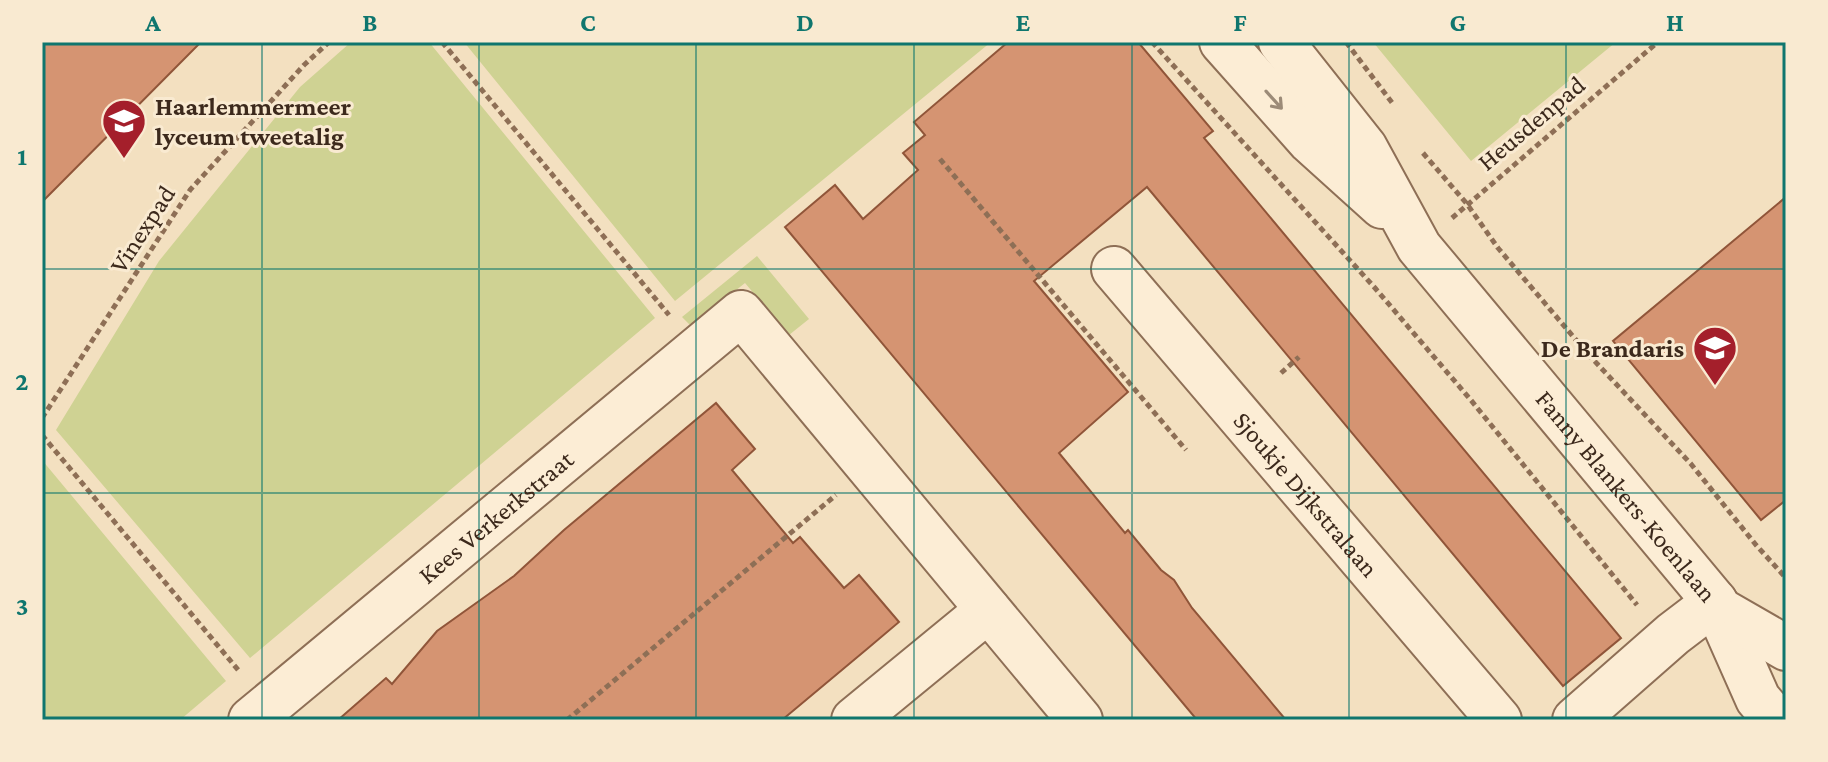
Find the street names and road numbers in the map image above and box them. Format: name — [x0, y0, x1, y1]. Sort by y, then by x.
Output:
street label: Heusdenpad — [1472, 70, 1591, 177]
street label: Vinexpad — [104, 180, 181, 278]
street label: Fanny Blankers-Koenlaan — [1530, 385, 1723, 608]
street label: Sjoukje Dijkstralaan — [1227, 406, 1384, 583]
street label: Kees Verkerkstraat — [413, 444, 579, 590]

